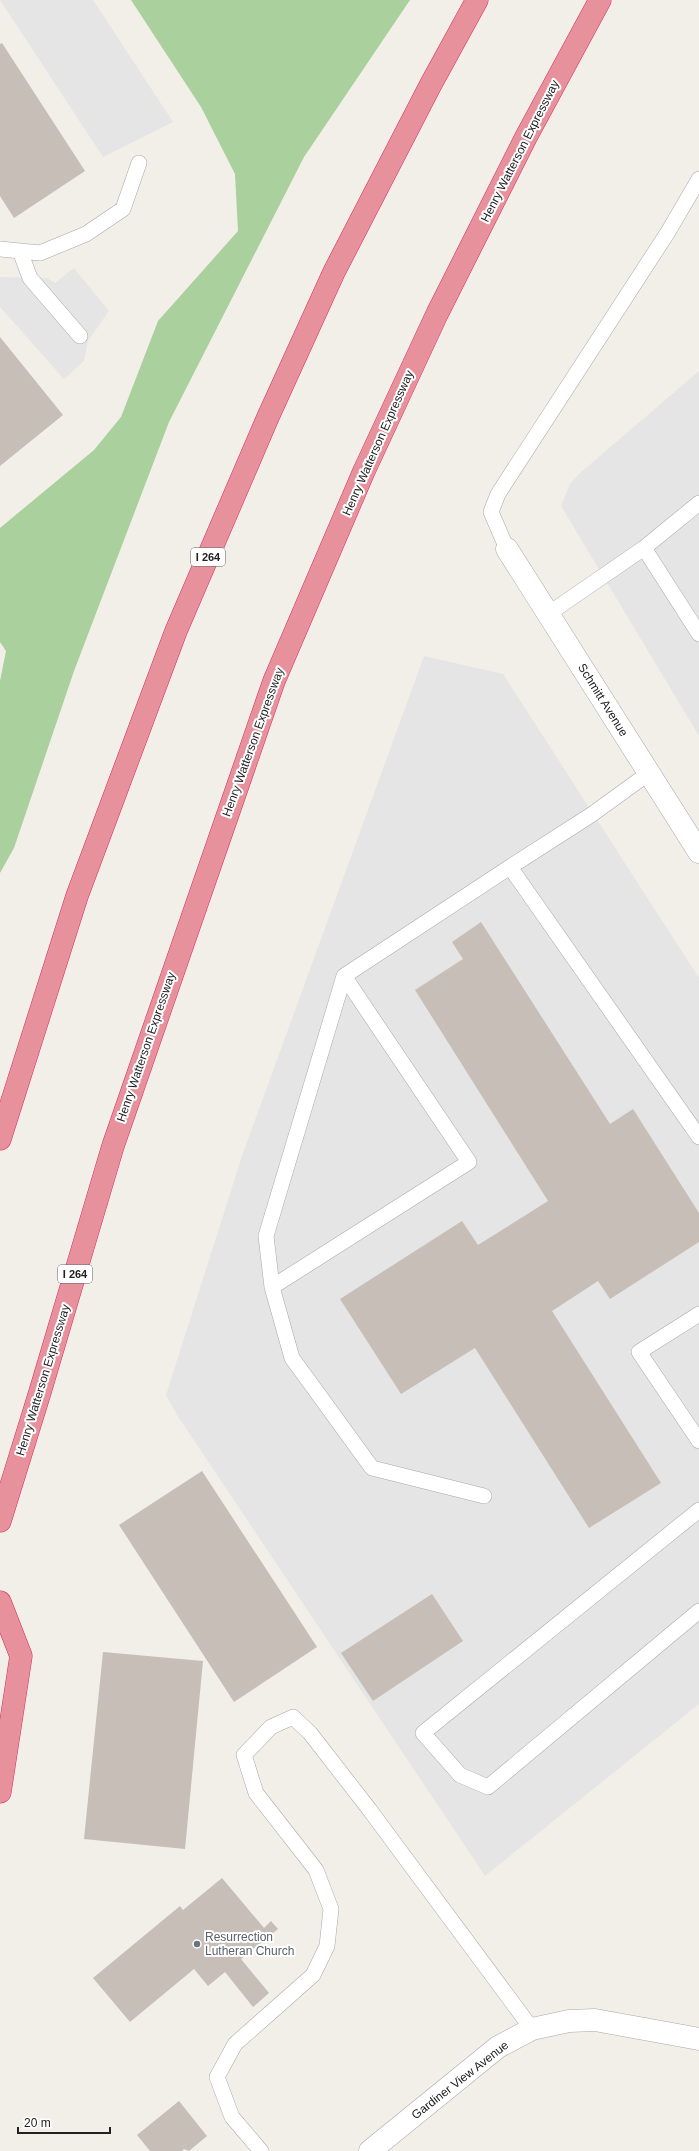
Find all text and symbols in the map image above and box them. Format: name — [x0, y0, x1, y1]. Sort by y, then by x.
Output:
street label: Henry Watterson Expressway — [478, 78, 562, 224]
street label: Henry Watterson Expressway — [340, 368, 416, 518]
road number: I 264 — [191, 548, 225, 566]
street label: Schmitt Avenue — [575, 661, 631, 739]
street label: Henry Watterson Expressway — [219, 666, 287, 818]
street label: Henry Watterson Expressway — [114, 970, 178, 1124]
road number: I 264 — [58, 1265, 92, 1283]
street label: Henry Watterson Expressway — [13, 1303, 73, 1457]
place label: Resurrection Lutheran Church — [205, 1930, 294, 1958]
marker: Resurrection Lutheran Church — [192, 1939, 202, 1949]
street label: Gardiner View Avenue — [409, 2038, 511, 2122]
scale bar — [18, 2109, 110, 2135]
text: 20 m — [24, 2116, 51, 2130]

